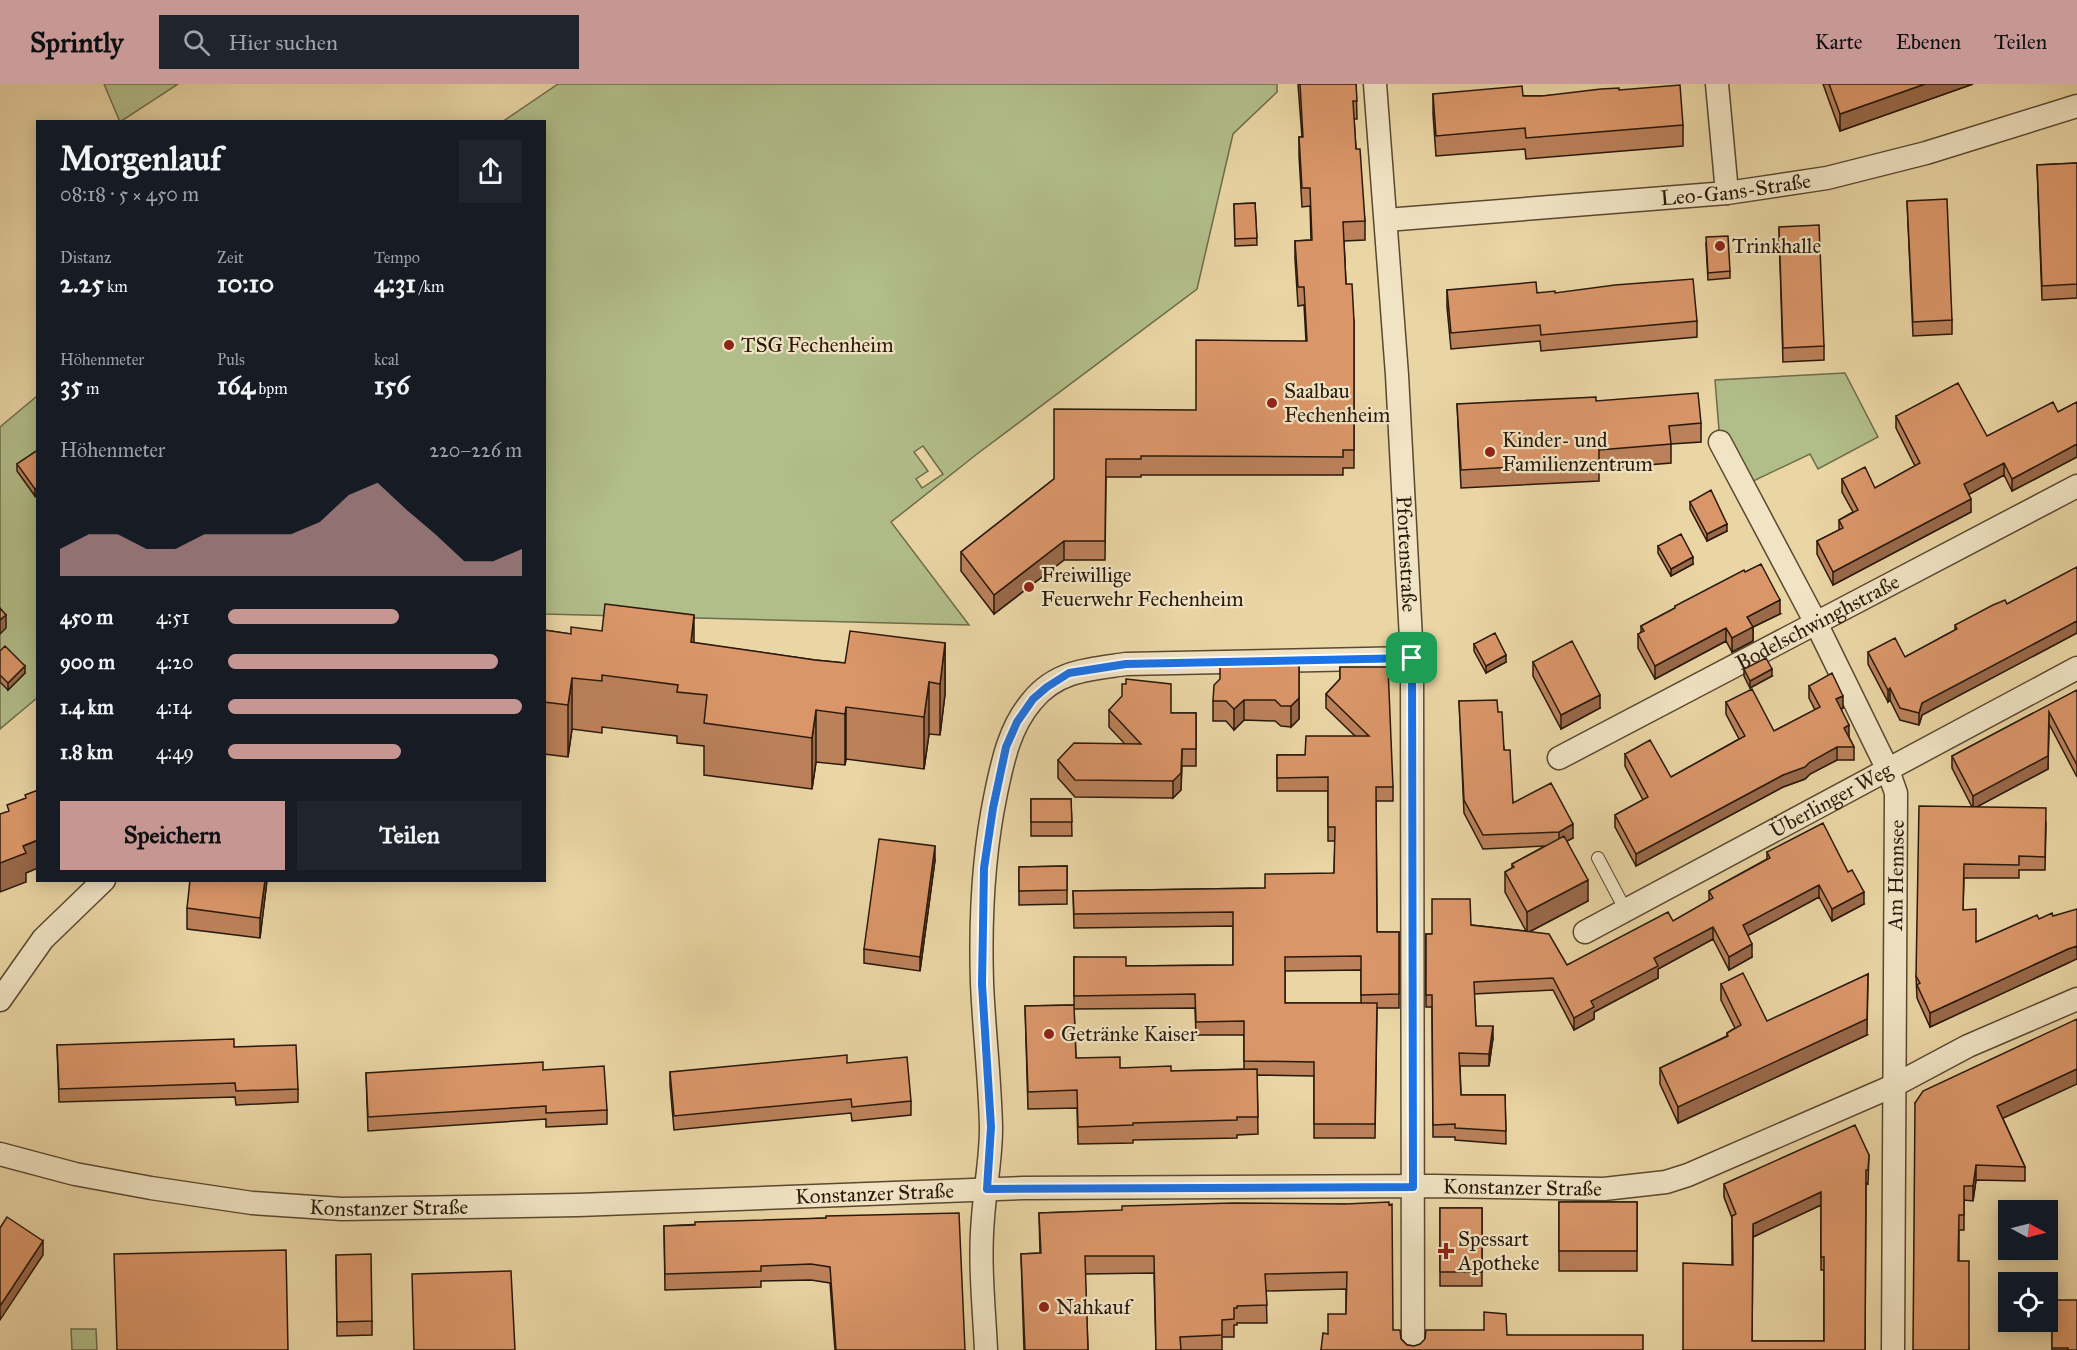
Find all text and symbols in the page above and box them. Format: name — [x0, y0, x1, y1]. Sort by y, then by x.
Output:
search box — [159, 15, 579, 69]
text: Sprintly — [30, 25, 123, 60]
icon: search — [180, 26, 213, 59]
text: Hier suchen — [228, 29, 338, 56]
text: Karte — [1815, 29, 1863, 55]
text: Ebenen — [1896, 29, 1961, 55]
text: Teilen — [1994, 29, 2047, 55]
text: Morgenlauf — [60, 139, 221, 179]
button: share — [459, 140, 522, 203]
street label: Leo-Gans-Straße — [1659, 168, 1813, 211]
text: 08:18 · 5 × 450 m — [60, 182, 199, 206]
place label: Trinkhalle — [1732, 233, 1821, 259]
marker: Trinkhalle — [1713, 239, 1727, 253]
text: Distanz — [60, 248, 111, 267]
text: Zeit — [217, 248, 244, 267]
text: Tempo — [374, 248, 420, 267]
text: 2.25 — [60, 267, 103, 299]
text: 10:10 — [217, 267, 274, 299]
text: 4:31 — [374, 267, 416, 299]
text: km — [103, 277, 128, 296]
text: /km — [416, 277, 444, 296]
place label: TSG Fechenheim — [741, 332, 894, 358]
marker: TSG Fechenheim — [722, 338, 736, 352]
text: Höhenmeter — [60, 350, 144, 369]
text: Puls — [217, 350, 245, 369]
text: kcal — [374, 350, 399, 369]
text: 35 — [60, 369, 82, 401]
text: 164 — [217, 369, 255, 401]
text: 156 — [374, 369, 410, 401]
place label: Saalbau Fechenheim — [1284, 378, 1391, 428]
text: m — [82, 379, 99, 398]
text: bpm — [255, 379, 288, 398]
marker: Saalbau Fechenheim — [1265, 396, 1279, 410]
place label: Kinder- und Familienzentrum — [1502, 427, 1653, 477]
text: Höhenmeter — [60, 438, 165, 462]
text: 220–226 m — [429, 438, 522, 462]
marker: Kinder- und Familienzentrum — [1483, 445, 1497, 459]
street label: Pfortenstraße — [1390, 495, 1423, 613]
place label: Freiwillige Feuerwehr Fechenheim — [1041, 562, 1244, 612]
street label: Bodelschwinghstraße — [1731, 568, 1904, 676]
marker: Freiwillige Feuerwehr Fechenheim — [1022, 580, 1036, 594]
text: 450 m — [60, 605, 113, 629]
text: 4:51 — [156, 605, 189, 629]
pin — [1386, 632, 1437, 683]
icon: arrive — [1395, 641, 1428, 674]
text: 900 m — [60, 650, 115, 674]
text: 4:20 — [156, 650, 194, 674]
text: 1.4 km — [60, 695, 114, 719]
text: 4:14 — [156, 695, 191, 719]
text: 1.8 km — [60, 740, 113, 764]
text: 4:49 — [156, 740, 194, 764]
street label: Überlinger Weg — [1765, 757, 1897, 843]
button: Speichern — [60, 801, 285, 870]
button: Teilen — [297, 801, 522, 870]
street label: Am Hennsee — [1882, 819, 1910, 932]
place label: Getränke Kaiser — [1061, 1021, 1197, 1047]
marker: Getränke Kaiser — [1042, 1027, 1056, 1041]
street label: Konstanzer Straße — [1443, 1173, 1602, 1202]
street label: Konstanzer Straße — [795, 1178, 955, 1210]
street label: Konstanzer Straße — [309, 1194, 469, 1222]
north arrow — [1998, 1200, 2058, 1260]
map controls — [1998, 1200, 2058, 1332]
place label: Spessart Apotheke — [1457, 1226, 1540, 1276]
marker: Spessart Apotheke — [1439, 1244, 1453, 1258]
button: locate — [1998, 1272, 2058, 1332]
place label: Nahkauf — [1056, 1294, 1134, 1320]
marker: Nahkauf — [1037, 1300, 1051, 1314]

